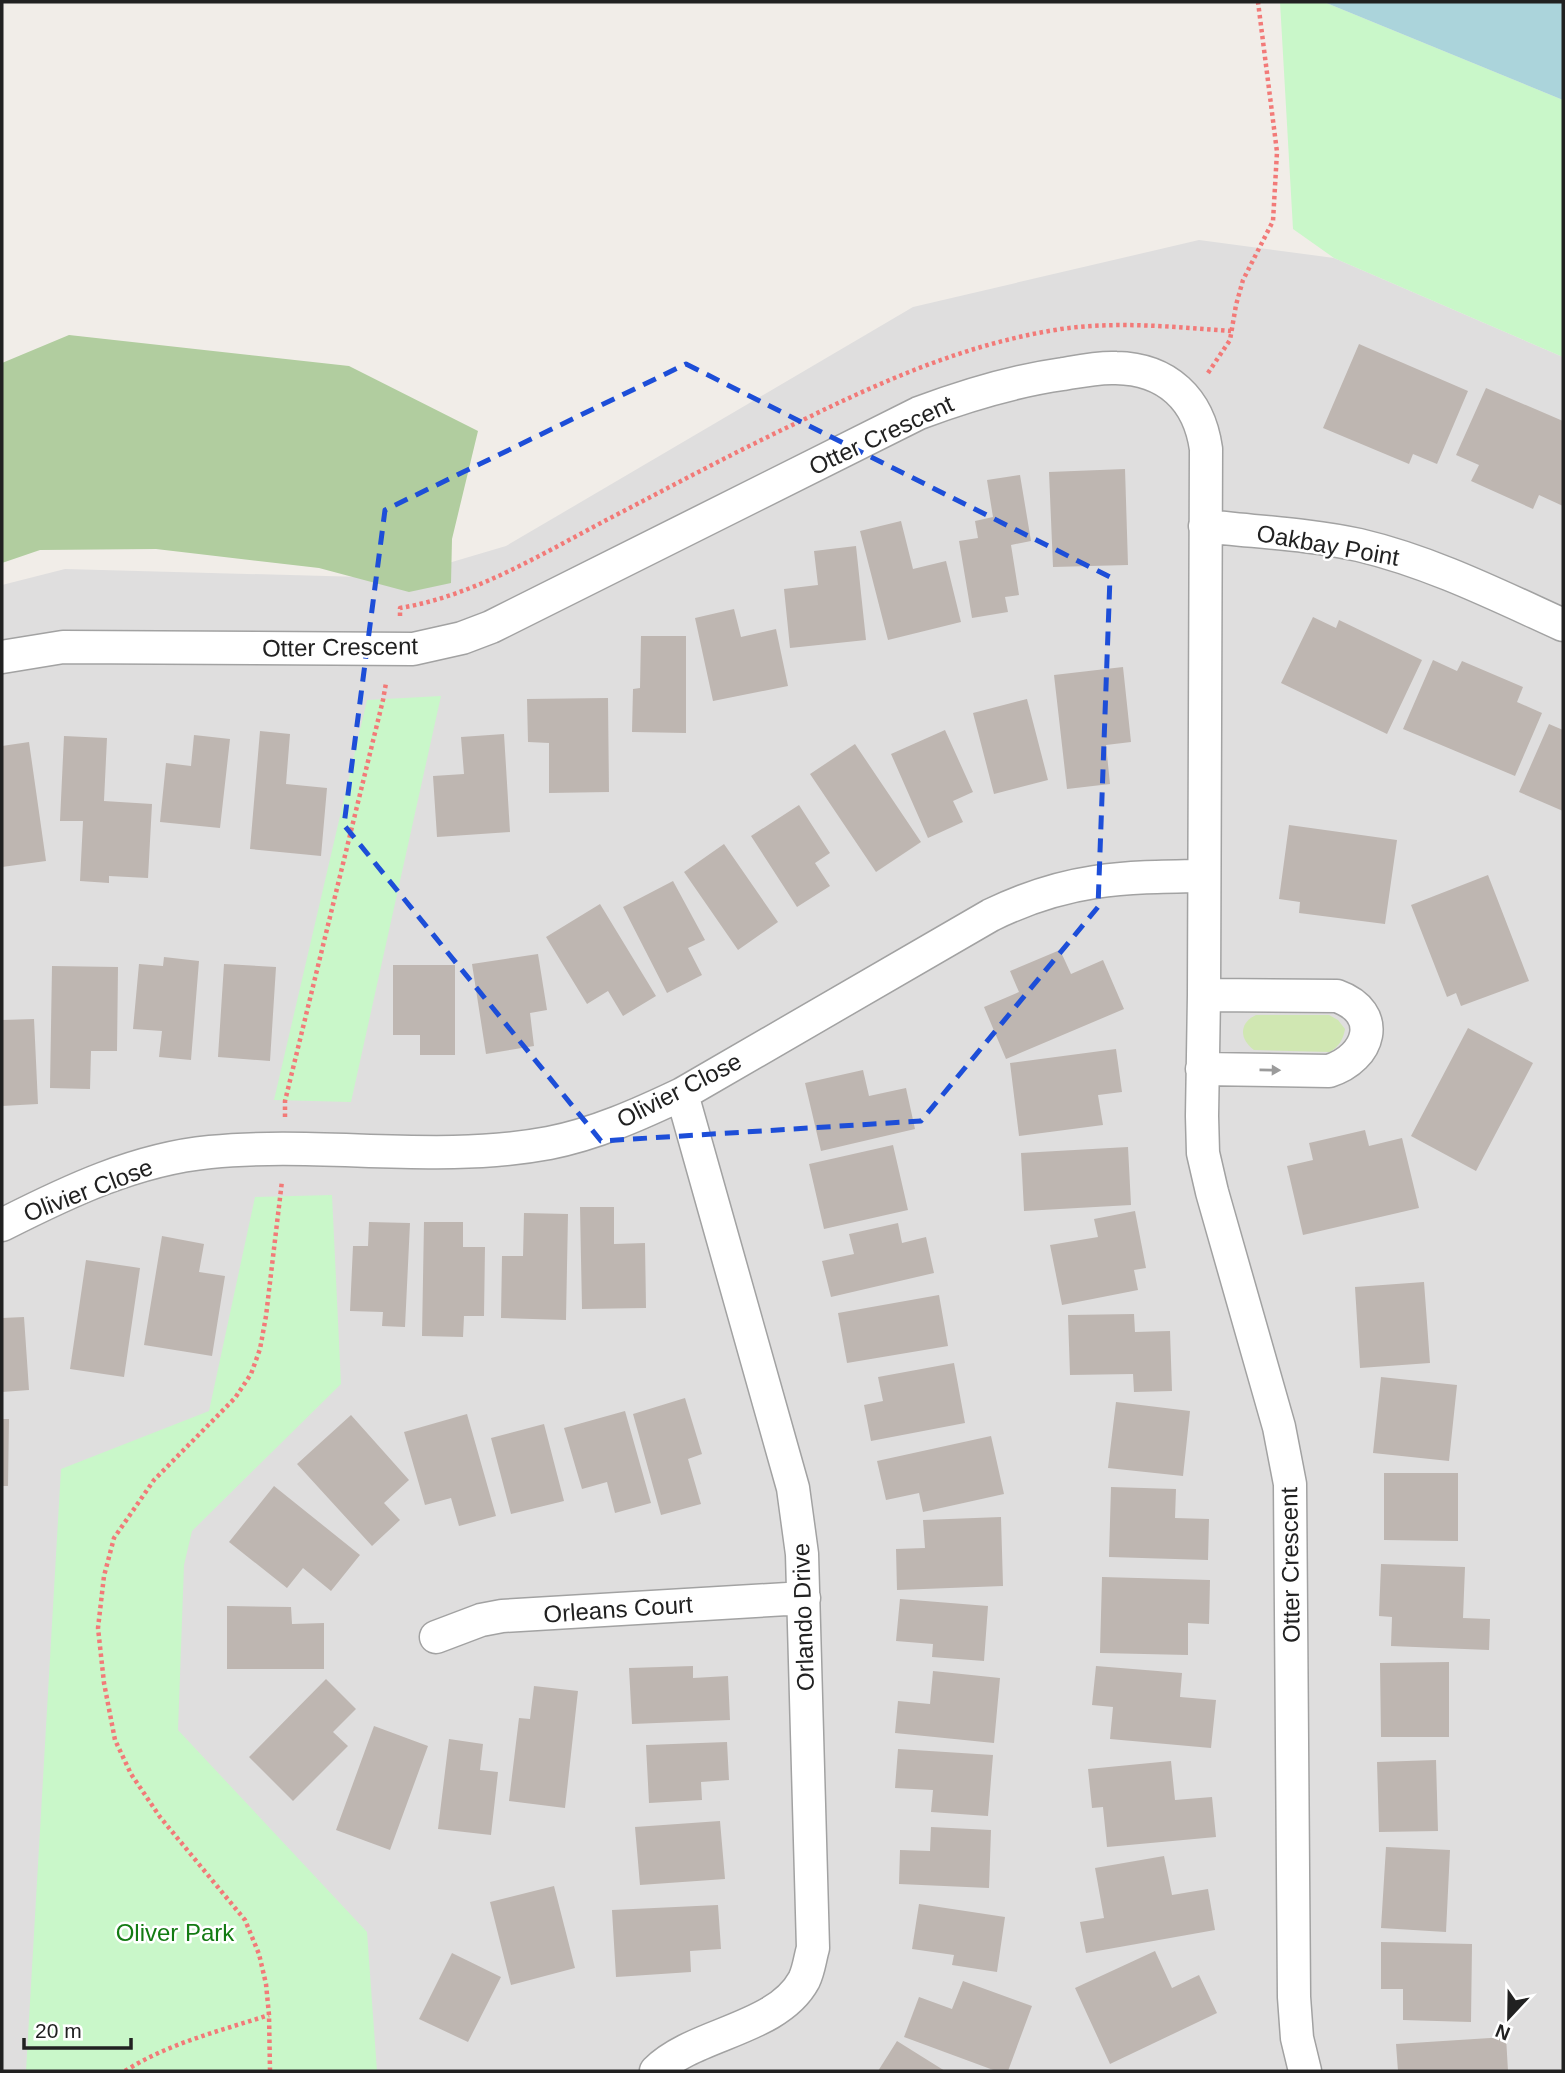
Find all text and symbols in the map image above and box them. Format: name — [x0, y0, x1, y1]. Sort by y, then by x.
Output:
street label: Otter Crescent — [805, 390, 958, 480]
street label: Oakbay Point — [1255, 519, 1402, 571]
street label: Otter Crescent — [262, 632, 419, 662]
street label: Olivier Close — [612, 1047, 746, 1133]
one-way arrow — [1259, 1064, 1281, 1076]
street label: Olivier Close — [20, 1153, 156, 1227]
street label: Otter Crescent — [1275, 1486, 1305, 1643]
street label: Orlando Drive — [787, 1543, 819, 1691]
street label: Orleans Court — [543, 1590, 694, 1628]
park label: Oliver Park — [116, 1919, 235, 1946]
north arrow — [1474, 1982, 1544, 2052]
scale bar — [24, 2007, 131, 2050]
text: 20 m — [35, 2019, 82, 2042]
text: N — [1493, 2020, 1513, 2045]

